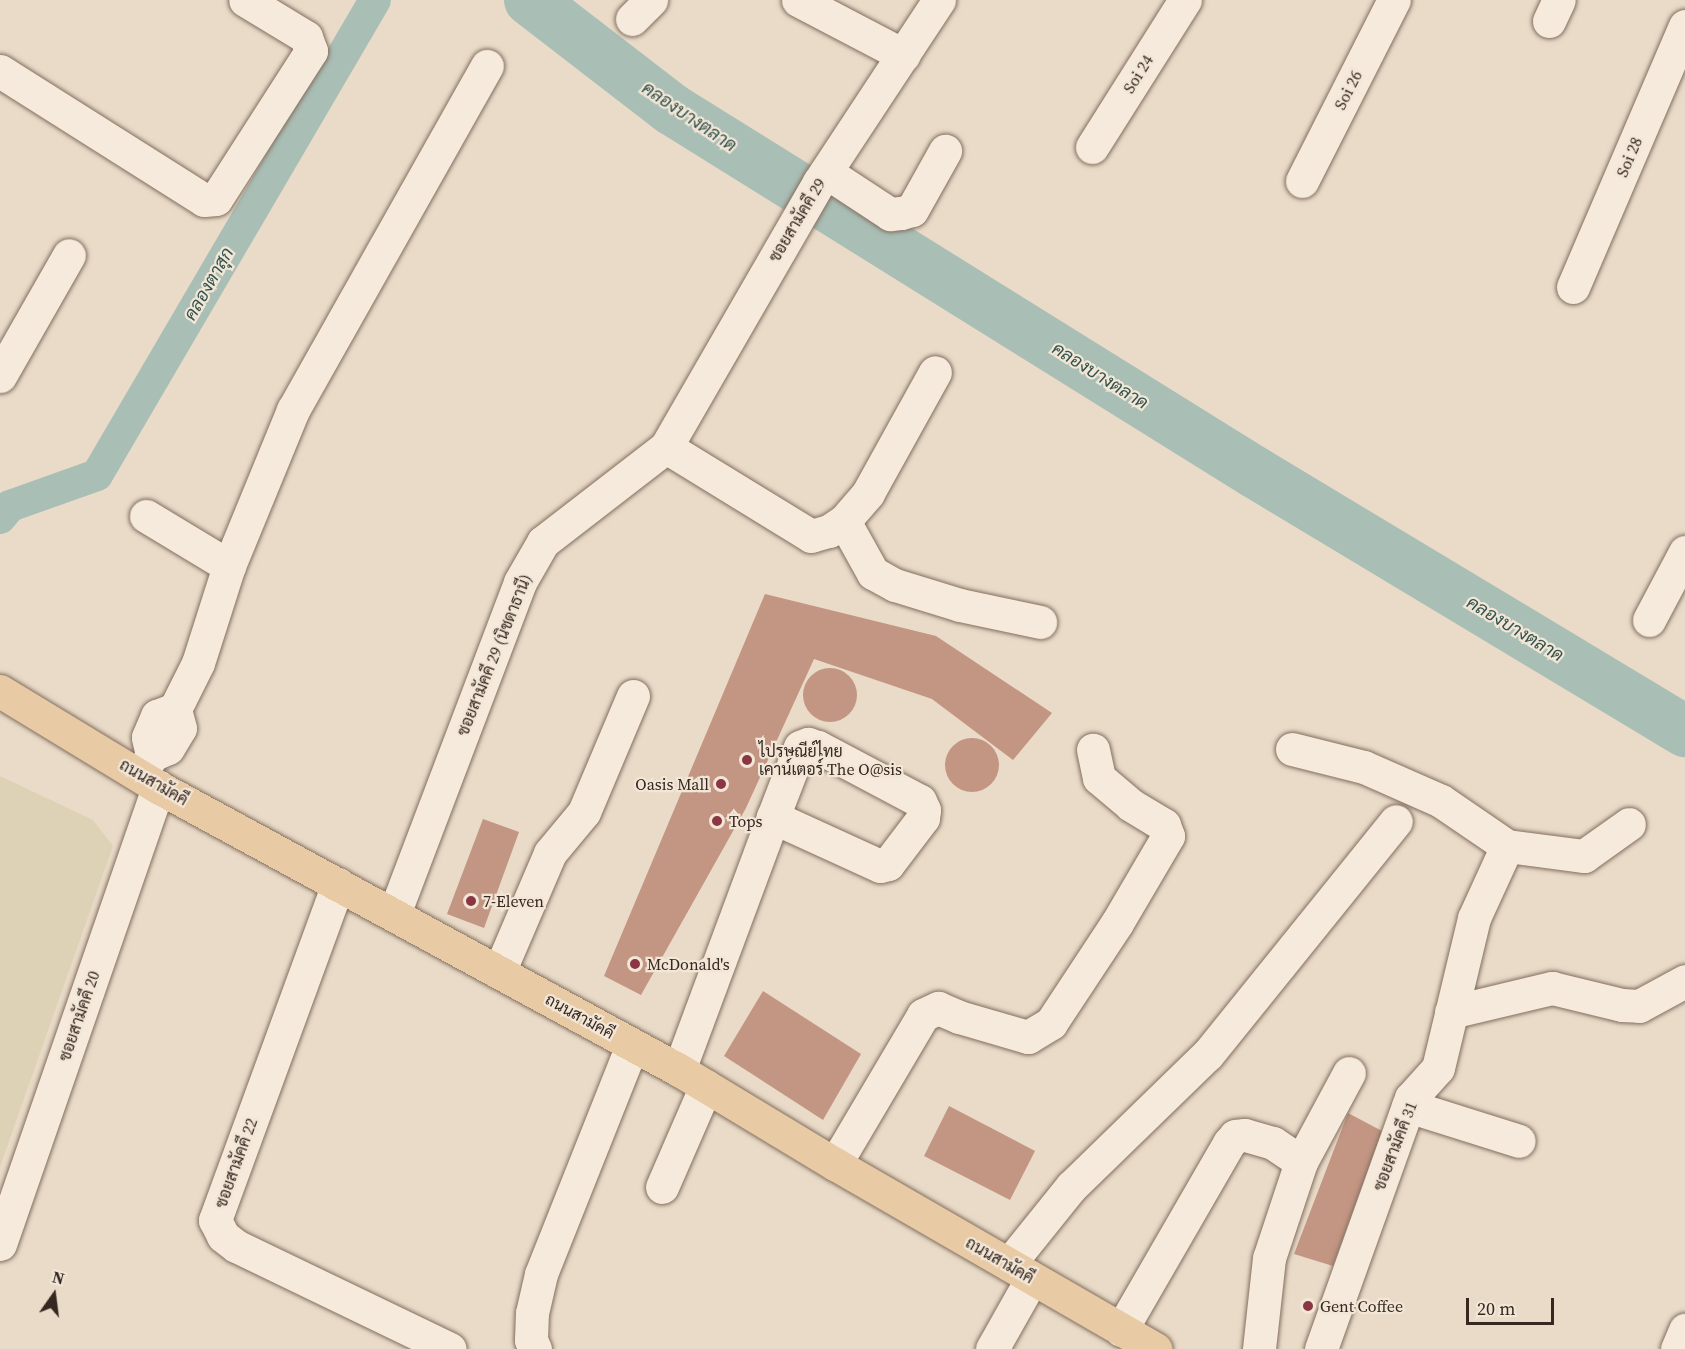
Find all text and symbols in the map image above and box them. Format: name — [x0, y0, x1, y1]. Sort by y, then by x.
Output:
street label: Soi 24 — [1119, 51, 1157, 97]
street label: Soi 26 — [1330, 67, 1366, 113]
water label: คลองบางตลาด — [638, 77, 740, 157]
street label: Soi 28 — [1612, 134, 1646, 180]
street label: ซอยสามัคคี 29 — [764, 175, 830, 265]
water label: คลองตาสุก — [180, 244, 238, 324]
water label: คลองบางตลาด — [1048, 338, 1152, 414]
street label: ซอยสามัคคี 29 (นิชดาธานี) — [453, 571, 535, 739]
water label: คลองบางตลาด — [1463, 592, 1567, 666]
place label: ไปรษณีย์ไทย เคาน์เตอร์ The O@sis — [759, 741, 902, 779]
marker: ไปรษณีย์ไทย เคาน์เตอร์ The O@sis — [740, 753, 754, 767]
street label: ถนนสามัคคี — [116, 755, 192, 809]
place label: Oasis Mall — [635, 774, 709, 794]
marker: Oasis Mall — [714, 777, 728, 791]
place label: Tops — [729, 811, 762, 831]
marker: Tops — [710, 814, 724, 828]
place label: 7-Eleven — [483, 891, 544, 911]
marker: 7-Eleven — [464, 894, 478, 908]
place label: McDonald's — [647, 954, 730, 974]
marker: McDonald's — [628, 957, 642, 971]
street label: ซอยสามัคคี 20 — [55, 968, 103, 1064]
street label: ถนนสามัคคี — [542, 989, 618, 1043]
street label: ซอยสามัคคี 31 — [1369, 1099, 1421, 1193]
street label: ซอยสามัคคี 22 — [211, 1115, 261, 1211]
street label: ถนนสามัคคี — [962, 1233, 1038, 1287]
north arrow — [24, 1265, 84, 1325]
text: N — [50, 1265, 67, 1290]
scale bar — [1469, 1286, 1558, 1324]
place label: Gent Coffee — [1320, 1296, 1403, 1316]
text: 20 m — [1477, 1296, 1515, 1321]
marker: Gent Coffee — [1301, 1299, 1315, 1313]

